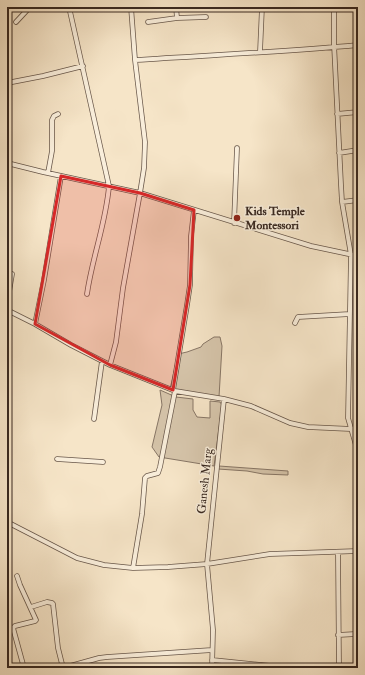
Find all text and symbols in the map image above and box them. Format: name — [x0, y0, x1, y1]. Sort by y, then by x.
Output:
place label: Kids Temple Montessori — [244, 204, 306, 233]
marker: Kids Temple Montessori — [232, 213, 242, 223]
street label: Ganesh Marg — [194, 446, 216, 515]

